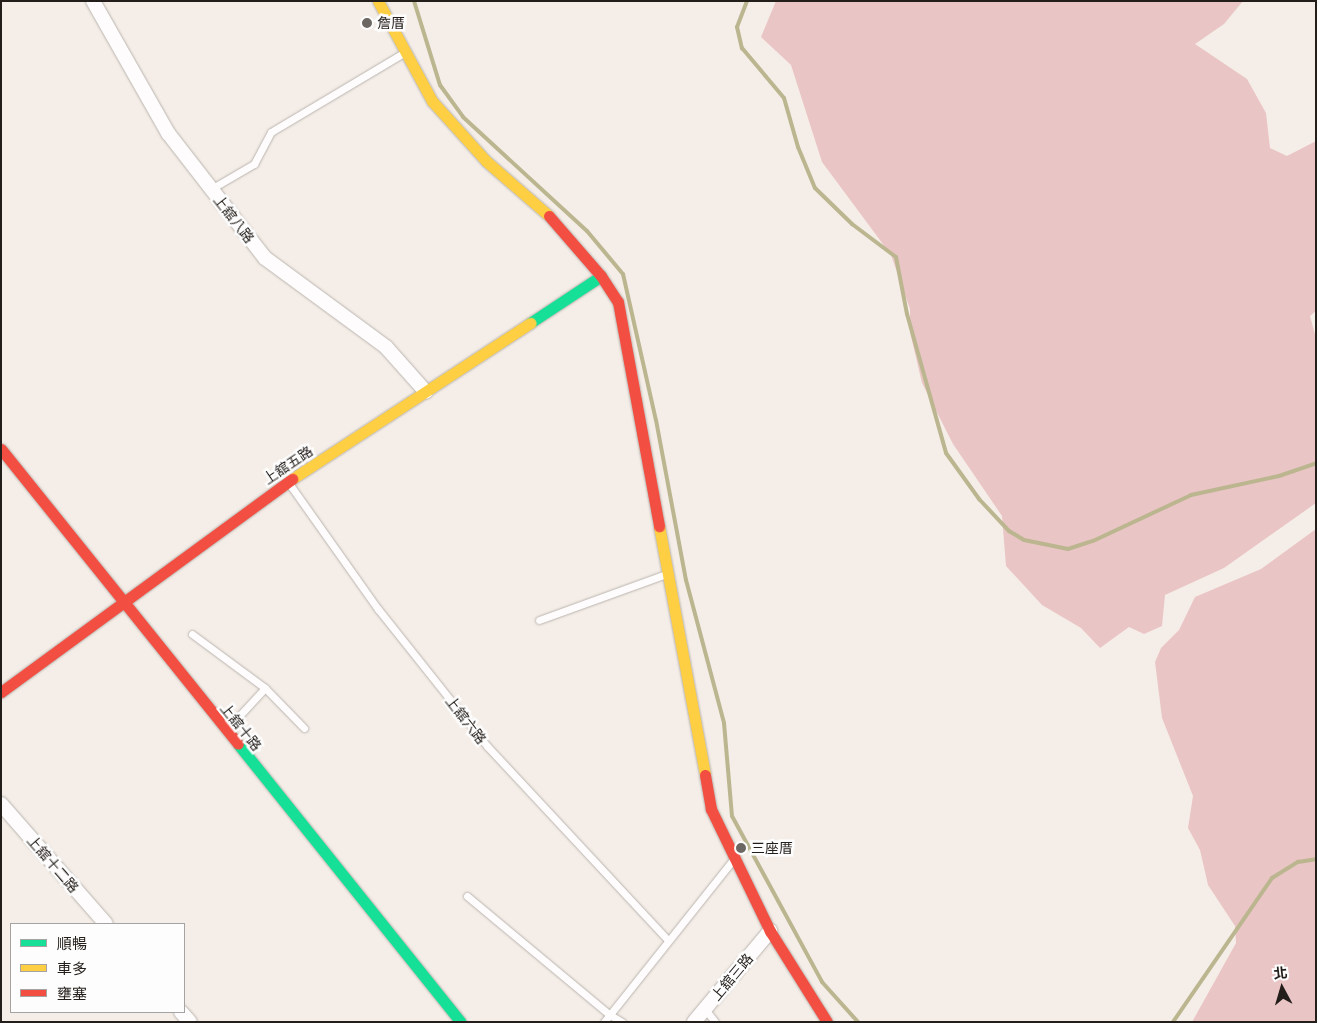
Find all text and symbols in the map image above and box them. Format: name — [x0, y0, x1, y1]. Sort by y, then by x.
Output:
place label: 詹厝 — [377, 15, 405, 31]
marker: 詹厝 — [361, 17, 373, 29]
street label: 上舘八路 — [210, 192, 258, 246]
street label: 上舘五路 — [260, 442, 316, 488]
street label: 上舘六路 — [442, 693, 490, 747]
street label: 上舘十路 — [217, 700, 265, 754]
street label: 上舘十二路 — [24, 832, 82, 896]
place label: 三座厝 — [751, 840, 793, 856]
marker: 三座厝 — [735, 842, 747, 854]
legend — [10, 923, 185, 1013]
text: 順暢 — [57, 934, 87, 953]
street label: 上舘三路 — [708, 950, 756, 1004]
text: 車多 — [57, 959, 87, 978]
north arrow — [1257, 963, 1307, 1013]
text: 北 — [1273, 963, 1288, 983]
text: 壅塞 — [57, 984, 87, 1003]

